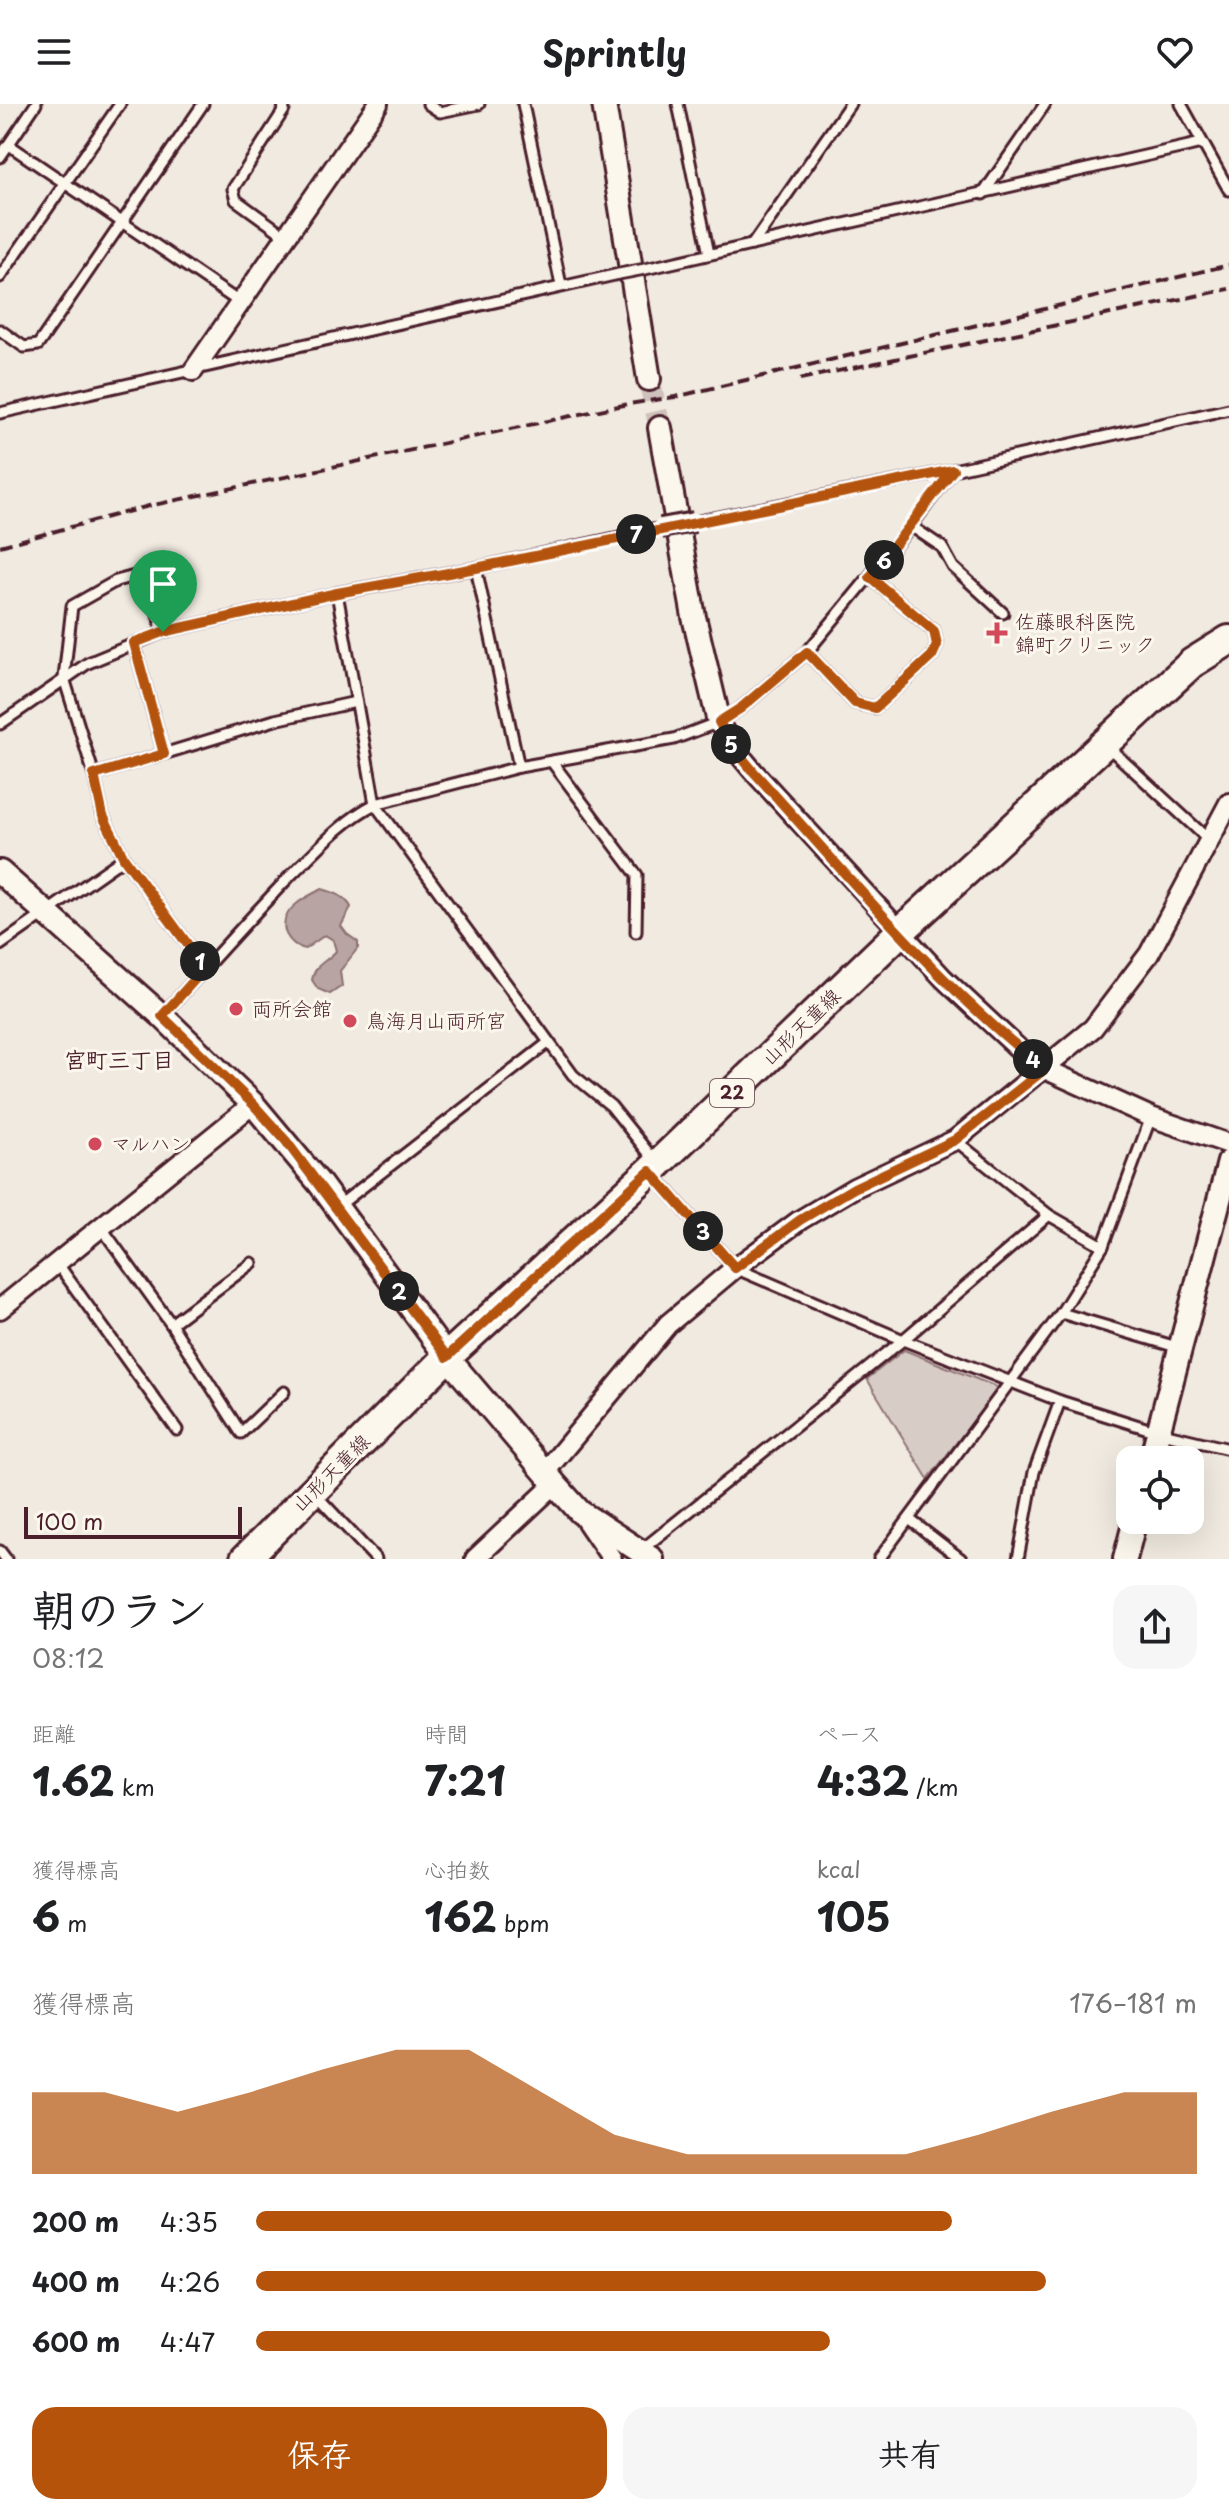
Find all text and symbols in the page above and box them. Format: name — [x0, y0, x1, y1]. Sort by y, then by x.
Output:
text: Sprintly — [542, 25, 687, 79]
icon: menu — [32, 30, 76, 74]
icon: heart — [1153, 30, 1197, 74]
pin: 7 — [616, 514, 656, 554]
text: 7 — [630, 517, 642, 550]
pin: 6 — [864, 540, 904, 580]
text: 6 — [876, 543, 892, 576]
pin — [129, 550, 197, 632]
icon: arrive — [141, 562, 185, 606]
place label: 佐藤眼科医院 錦町クリニック — [1015, 606, 1155, 659]
marker: 佐藤眼科医院 錦町クリニック — [986, 622, 1008, 644]
pin: 5 — [711, 724, 751, 764]
text: 5 — [724, 727, 738, 760]
pin: 1 — [180, 941, 220, 981]
text: 1 — [195, 944, 205, 977]
street label: 山形天童線 — [754, 981, 847, 1072]
place label: 両所会館 — [252, 993, 332, 1023]
marker: 両所会館 — [227, 1000, 245, 1018]
place label: 鳥海月山両所宮 — [366, 1005, 506, 1035]
marker: 鳥海月山両所宮 — [341, 1012, 359, 1030]
pin: 4 — [1013, 1039, 1053, 1079]
district label: 宮町三丁目 — [64, 1042, 174, 1075]
text: 4 — [1026, 1042, 1040, 1075]
road number: 22 — [710, 1079, 754, 1107]
place label: マルハン — [111, 1128, 190, 1158]
marker: マルハン — [86, 1135, 104, 1153]
pin: 3 — [683, 1211, 723, 1251]
text: 3 — [696, 1214, 710, 1247]
pin: 2 — [379, 1271, 419, 1311]
text: 2 — [391, 1274, 407, 1307]
street label: 山形天童線 — [284, 1426, 376, 1518]
map controls — [1116, 1446, 1204, 1534]
button: locate — [1116, 1446, 1204, 1534]
scale bar — [24, 1503, 242, 1539]
text: 100 m — [36, 1504, 103, 1537]
text: 朝のラン — [32, 1575, 208, 1641]
button: share — [1113, 1585, 1197, 1669]
text: 08:12 — [32, 1638, 105, 1677]
text: 距離 — [32, 1716, 76, 1749]
text: 時間 — [424, 1716, 468, 1749]
text: ペース — [817, 1716, 881, 1749]
text: 1.62 — [32, 1749, 115, 1810]
text: 7:21 — [424, 1749, 506, 1810]
text: 4:32 — [817, 1749, 909, 1810]
text: km — [115, 1770, 155, 1803]
text: /km — [909, 1770, 958, 1803]
text: 獲得標高 — [32, 1852, 120, 1885]
text: 心拍数 — [424, 1852, 490, 1885]
text: kcal — [817, 1852, 861, 1885]
text: 6 — [32, 1885, 60, 1946]
text: 162 — [424, 1885, 497, 1946]
text: 105 — [817, 1885, 891, 1946]
text: m — [60, 1906, 87, 1939]
text: bpm — [497, 1906, 550, 1939]
text: 獲得標高 — [32, 1983, 136, 2022]
text: 176–181 m — [1069, 1983, 1197, 2022]
text: 200 m — [32, 2202, 119, 2241]
text: 4:35 — [160, 2202, 218, 2241]
text: 400 m — [32, 2262, 120, 2301]
text: 4:26 — [160, 2262, 220, 2301]
text: 600 m — [32, 2322, 120, 2361]
text: 4:47 — [160, 2322, 215, 2361]
button: 保存 — [32, 2407, 607, 2499]
button: 共有 — [623, 2407, 1197, 2499]

